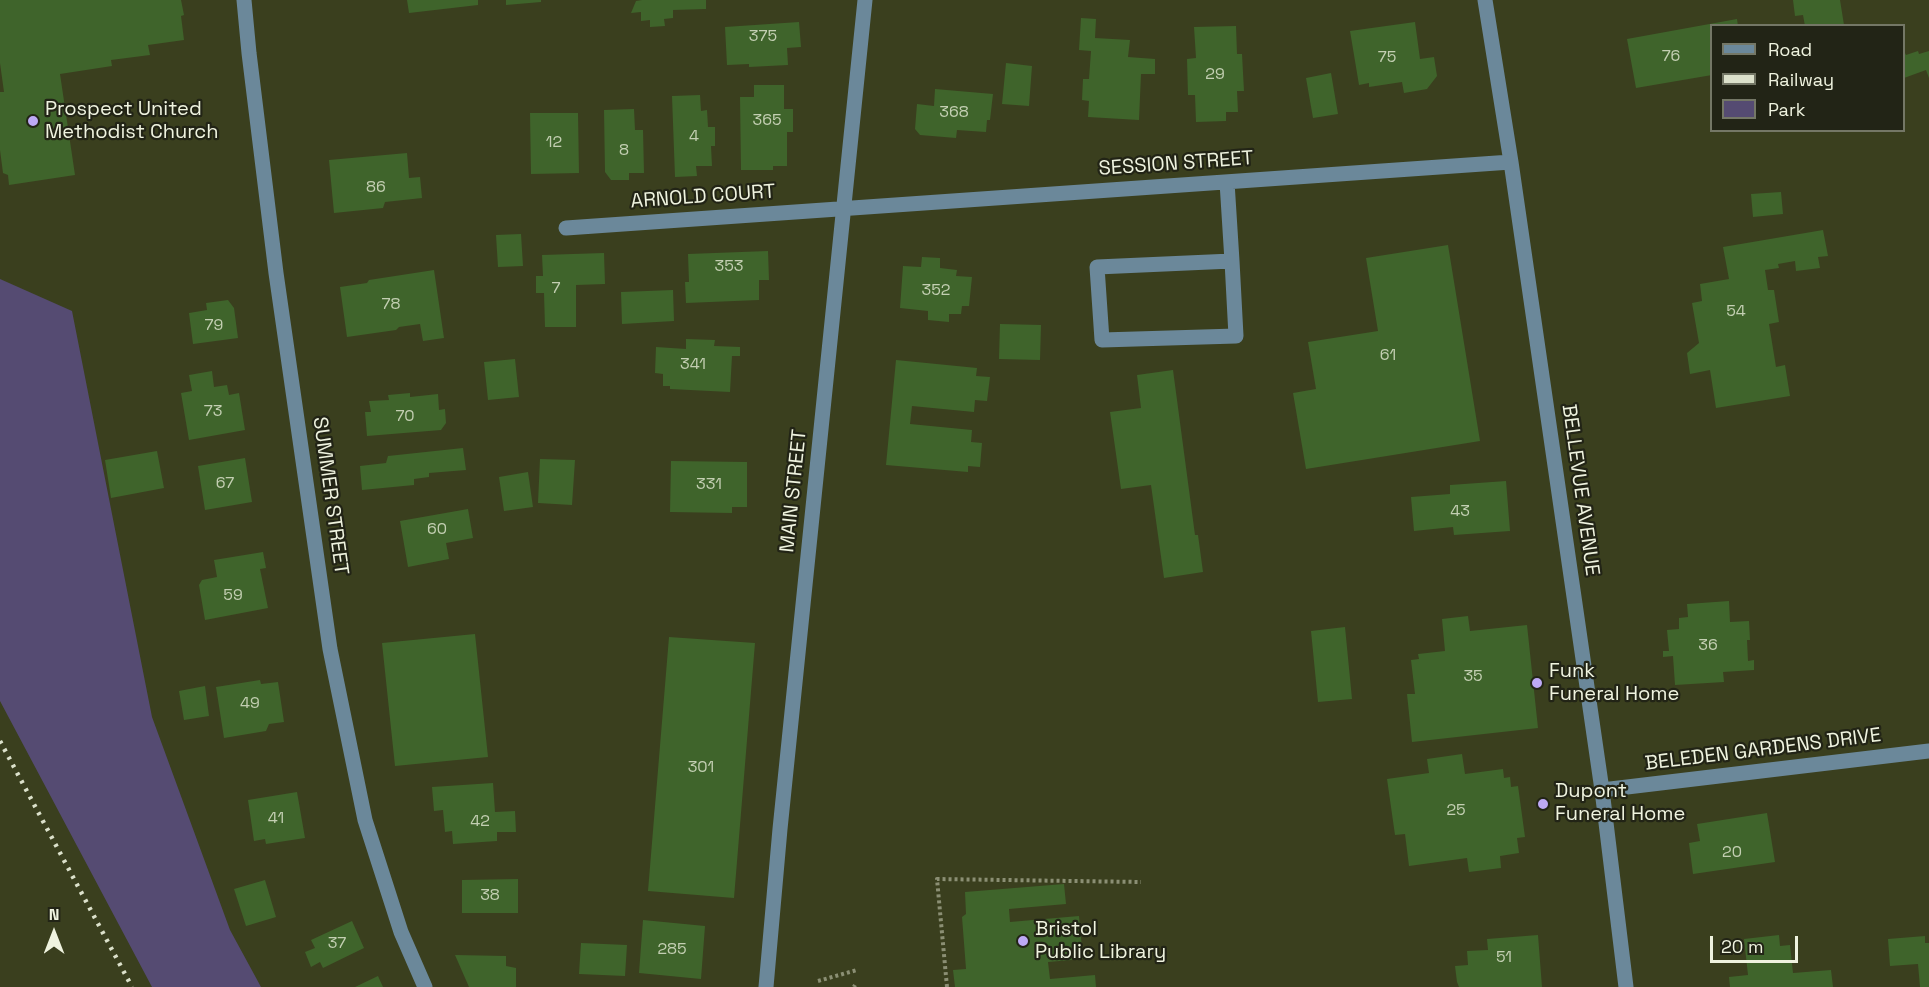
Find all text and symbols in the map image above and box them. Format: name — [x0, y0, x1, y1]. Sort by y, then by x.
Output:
legend — [1710, 24, 1905, 132]
house number: 375 — [749, 27, 777, 47]
text: Road — [1768, 38, 1812, 61]
house number: 76 — [1662, 47, 1680, 67]
house number: 75 — [1378, 48, 1396, 68]
house number: 29 — [1205, 65, 1225, 85]
text: Railway — [1768, 68, 1834, 91]
place label: Prospect United Methodist Church — [45, 98, 219, 145]
text: Park — [1768, 98, 1805, 121]
house number: 368 — [939, 103, 969, 123]
house number: 365 — [752, 111, 782, 131]
marker: Prospect United Methodist Church — [26, 114, 40, 128]
house number: 4 — [689, 127, 699, 147]
house number: 12 — [546, 133, 562, 153]
house number: 8 — [619, 141, 629, 161]
street label: SESSION STREET — [1098, 147, 1254, 181]
house number: 86 — [366, 178, 386, 198]
street label: ARNOLD COURT — [630, 180, 776, 214]
house number: 353 — [715, 257, 743, 277]
house number: 7 — [551, 279, 561, 299]
house number: 352 — [922, 281, 950, 301]
house number: 78 — [382, 295, 400, 315]
house number: 54 — [1726, 302, 1746, 322]
house number: 79 — [205, 316, 223, 336]
house number: 61 — [1380, 346, 1396, 366]
house number: 341 — [680, 355, 706, 375]
house number: 73 — [204, 402, 222, 422]
street label: BELLEVUE AVENUE — [1556, 403, 1604, 577]
house number: 70 — [395, 407, 415, 427]
street label: SUMMER STREET — [307, 415, 353, 577]
street label: MAIN STREET — [776, 428, 812, 554]
house number: 67 — [216, 474, 234, 494]
house number: 331 — [696, 475, 722, 495]
house number: 43 — [1450, 502, 1470, 522]
house number: 60 — [427, 520, 447, 540]
house number: 59 — [223, 586, 243, 606]
house number: 36 — [1698, 636, 1718, 656]
place label: Funk Funeral Home — [1549, 660, 1679, 707]
house number: 35 — [1463, 667, 1483, 687]
marker: Funk Funeral Home — [1530, 676, 1544, 690]
house number: 49 — [240, 694, 260, 714]
street label: BELEDEN GARDENS DRIVE — [1644, 724, 1882, 776]
house number: 301 — [688, 758, 714, 778]
place label: Dupont Funeral Home — [1555, 780, 1685, 827]
marker: Dupont Funeral Home — [1536, 797, 1550, 811]
house number: 25 — [1446, 801, 1466, 821]
house number: 41 — [268, 809, 284, 829]
house number: 42 — [470, 812, 490, 832]
house number: 20 — [1722, 843, 1742, 863]
house number: 38 — [480, 886, 500, 906]
north arrow — [24, 903, 84, 963]
text: N — [49, 904, 59, 925]
place label: Bristol Public Library — [1035, 918, 1166, 965]
scale bar — [1713, 924, 1802, 962]
house number: 37 — [328, 934, 346, 954]
marker: Bristol Public Library — [1016, 934, 1030, 948]
text: 20 m — [1721, 935, 1764, 958]
house number: 285 — [657, 940, 687, 960]
house number: 51 — [1496, 948, 1512, 968]

